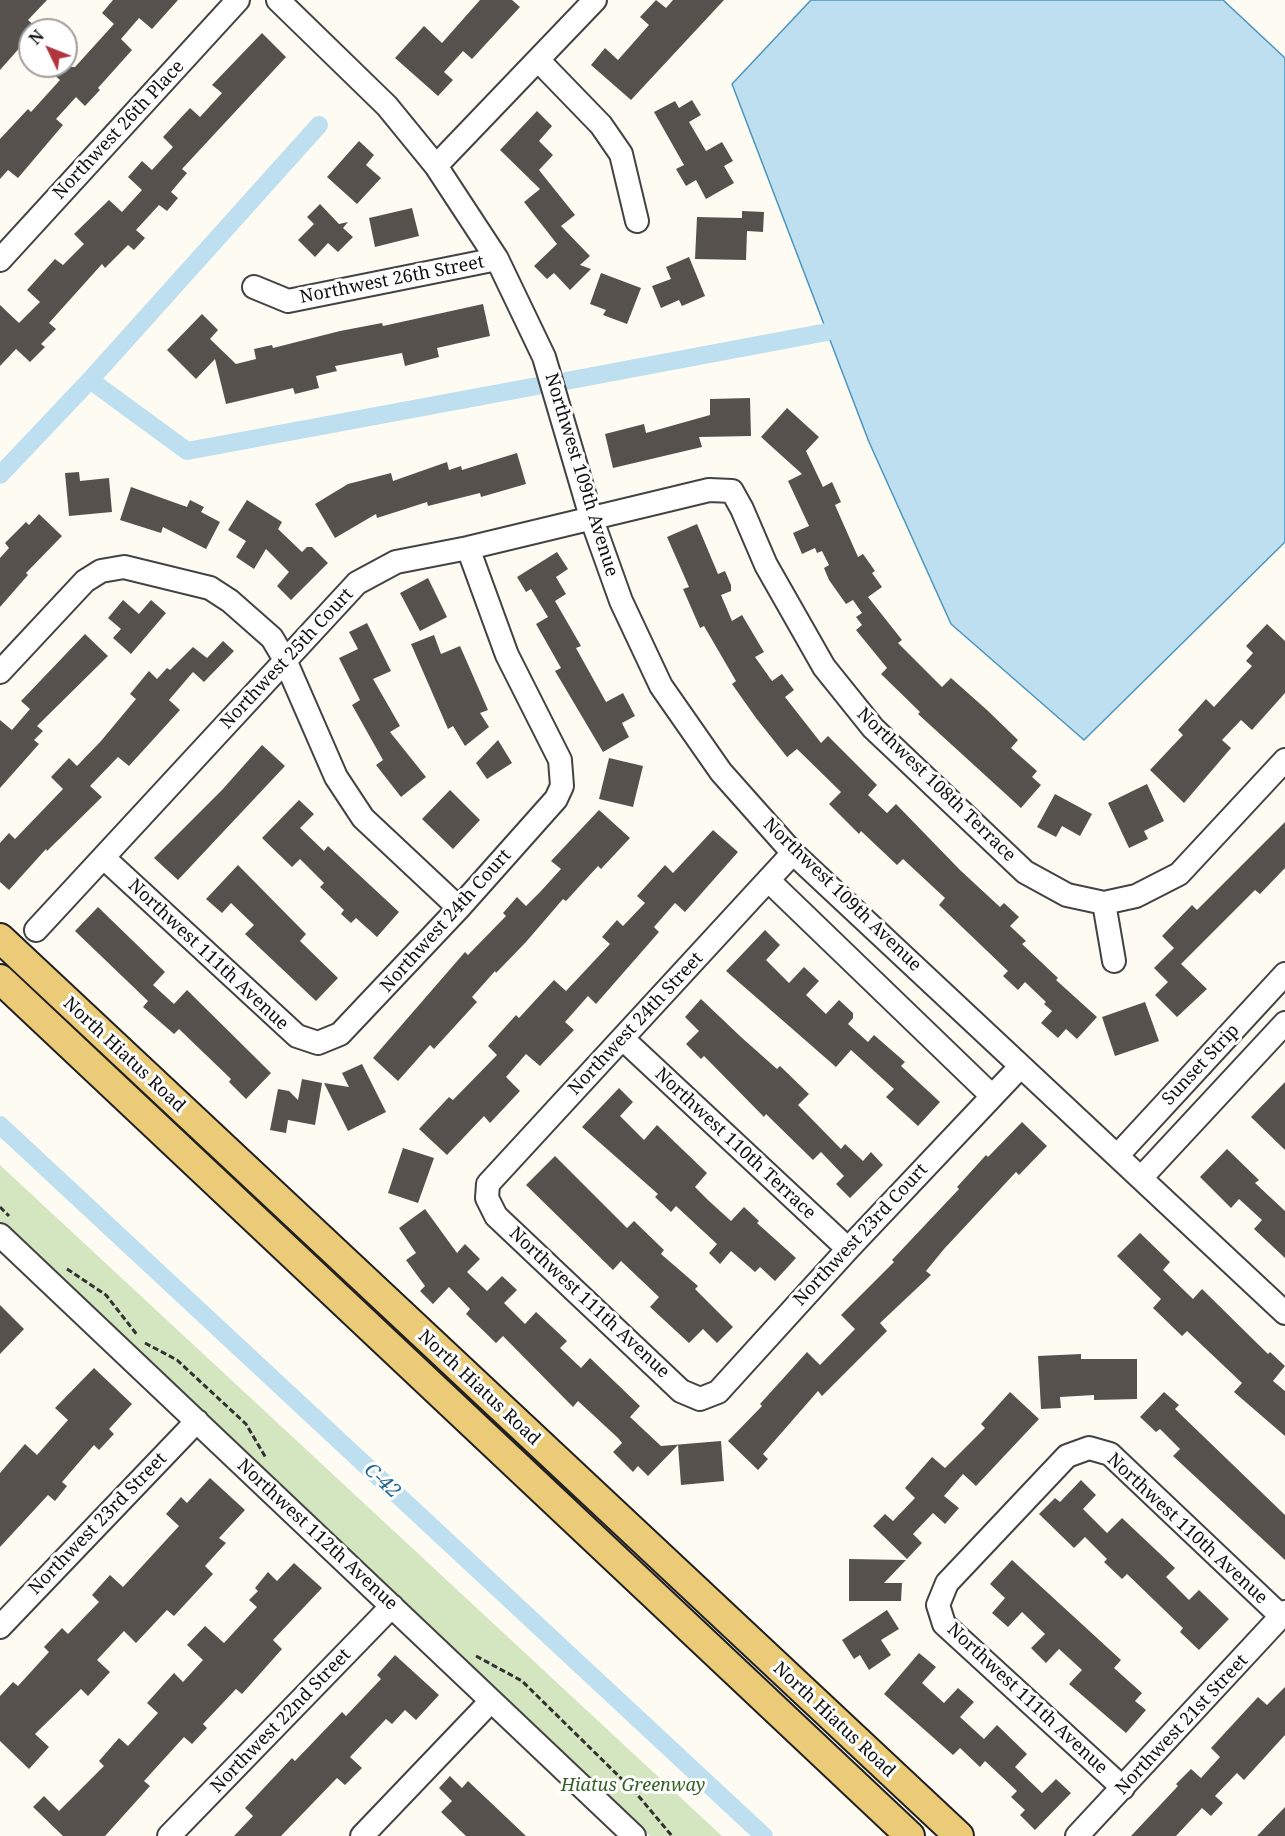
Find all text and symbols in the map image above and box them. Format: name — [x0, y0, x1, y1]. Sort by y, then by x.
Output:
north arrow — [18, 18, 78, 78]
text: N — [24, 25, 49, 49]
street label: Northwest 26th Place — [49, 56, 189, 204]
street label: Northwest 26th Street — [298, 252, 486, 308]
street label: Northwest 109th Avenue — [540, 371, 622, 579]
street label: Northwest 25th Court — [216, 584, 358, 734]
street label: Northwest 108th Terrace — [852, 704, 1020, 866]
street label: Northwest 109th Avenue — [758, 814, 926, 976]
street label: Northwest 24th Court — [376, 845, 516, 997]
street label: Northwest 111th Avenue — [123, 875, 293, 1035]
street label: Northwest 24th Street — [564, 948, 708, 1100]
street label: North Hiatus Road — [58, 993, 190, 1117]
street label: Sunset Strip — [1158, 1020, 1244, 1110]
street label: Northwest 110th Terrace — [650, 1064, 820, 1224]
street label: Northwest 23rd Court — [789, 1159, 933, 1311]
street label: Northwest 111th Avenue — [504, 1223, 674, 1383]
street label: North Hiatus Road — [413, 1326, 545, 1450]
street label: Northwest 23rd Street — [25, 1448, 171, 1600]
street label: Northwest 110th Avenue — [1102, 1449, 1272, 1609]
street label: Northwest 112th Avenue — [232, 1455, 402, 1615]
water label: C-42 — [359, 1458, 405, 1504]
street label: Northwest 111th Avenue — [942, 1619, 1112, 1779]
street label: Northwest 22nd Street — [206, 1644, 356, 1798]
street label: Northwest 21st Street — [1111, 1650, 1253, 1800]
street label: North Hiatus Road — [768, 1658, 900, 1782]
park label: Hiatus Greenway — [561, 1775, 705, 1797]

